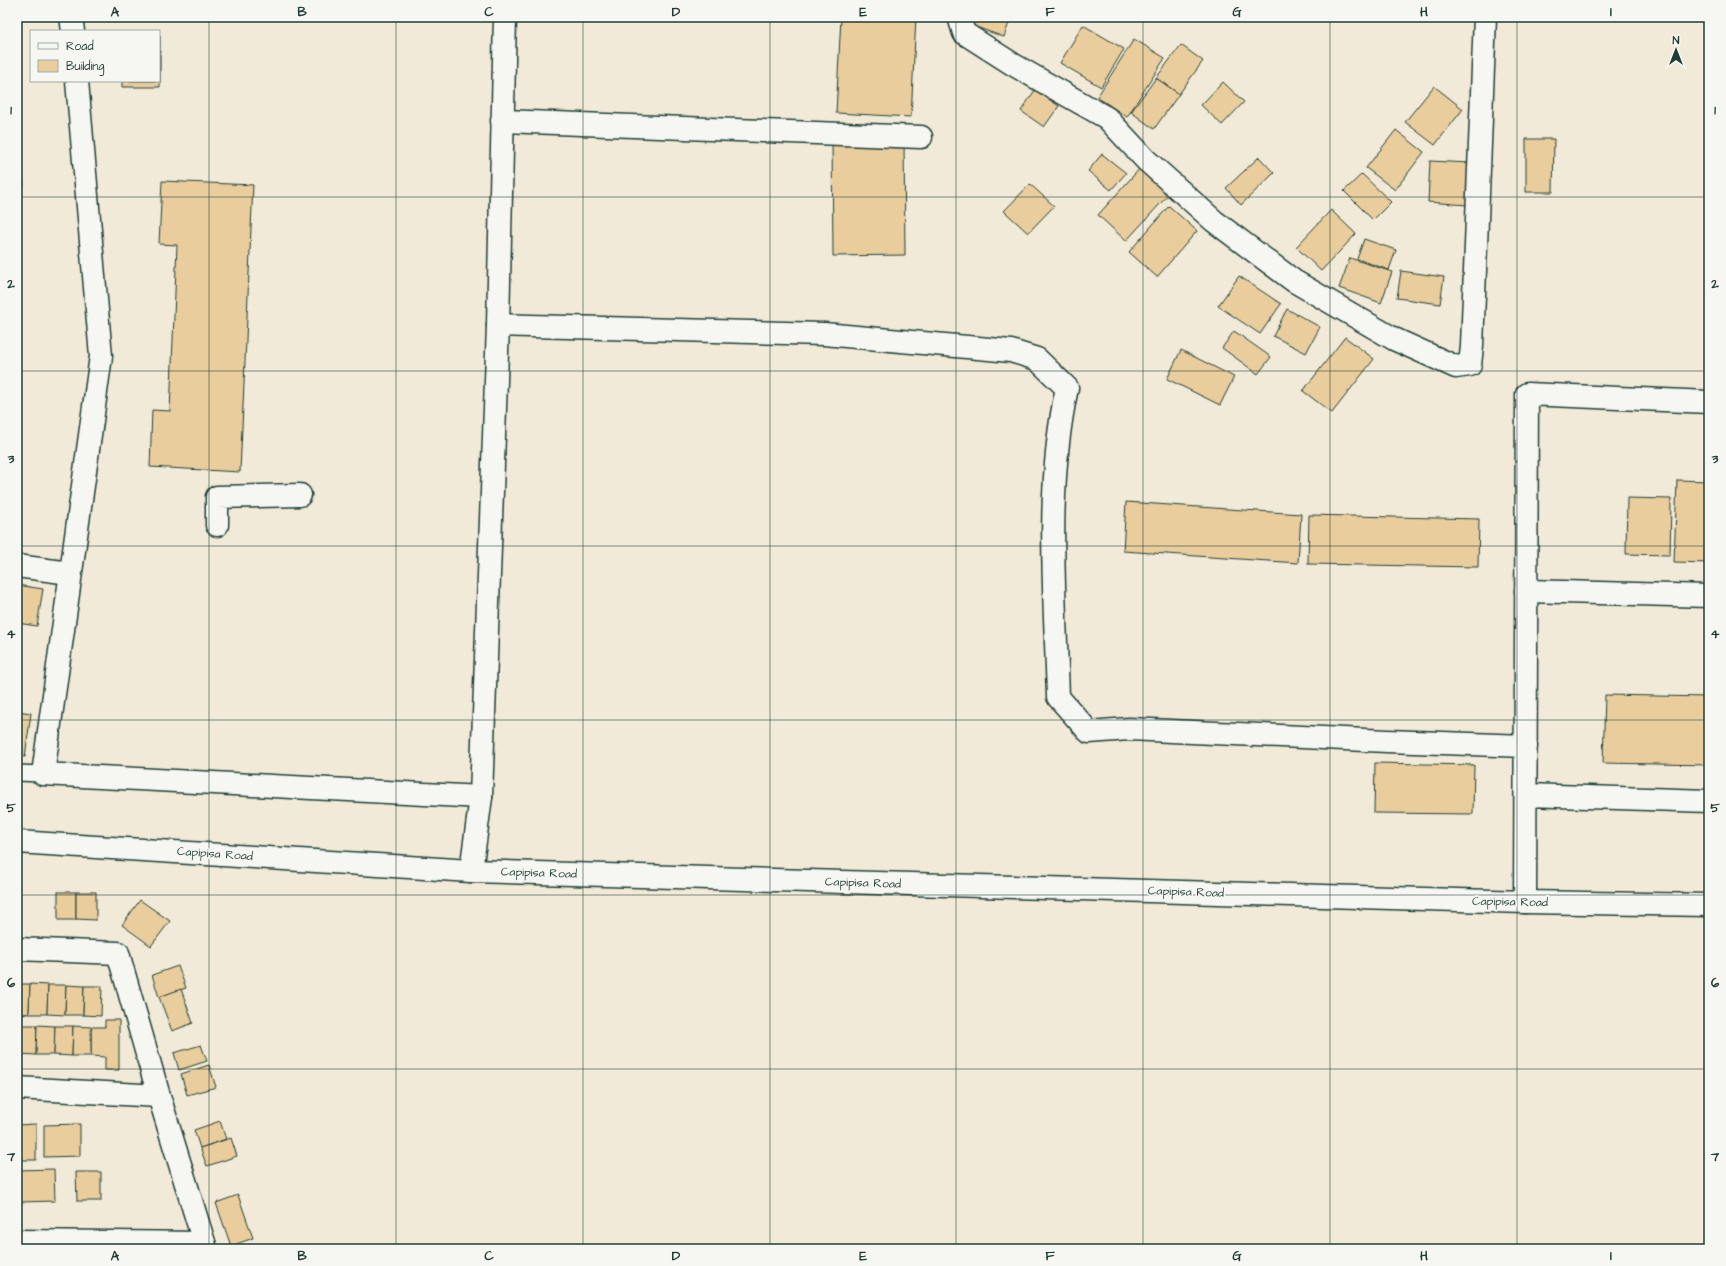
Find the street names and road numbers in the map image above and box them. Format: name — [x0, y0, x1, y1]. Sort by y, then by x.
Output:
street label: Capipisa Road — [176, 843, 254, 865]
street label: Capipisa Road — [501, 863, 577, 883]
street label: Capipisa Road — [825, 873, 901, 893]
street label: Capipisa Road — [1148, 882, 1224, 902]
street label: Capipisa Road — [1472, 893, 1548, 911]

